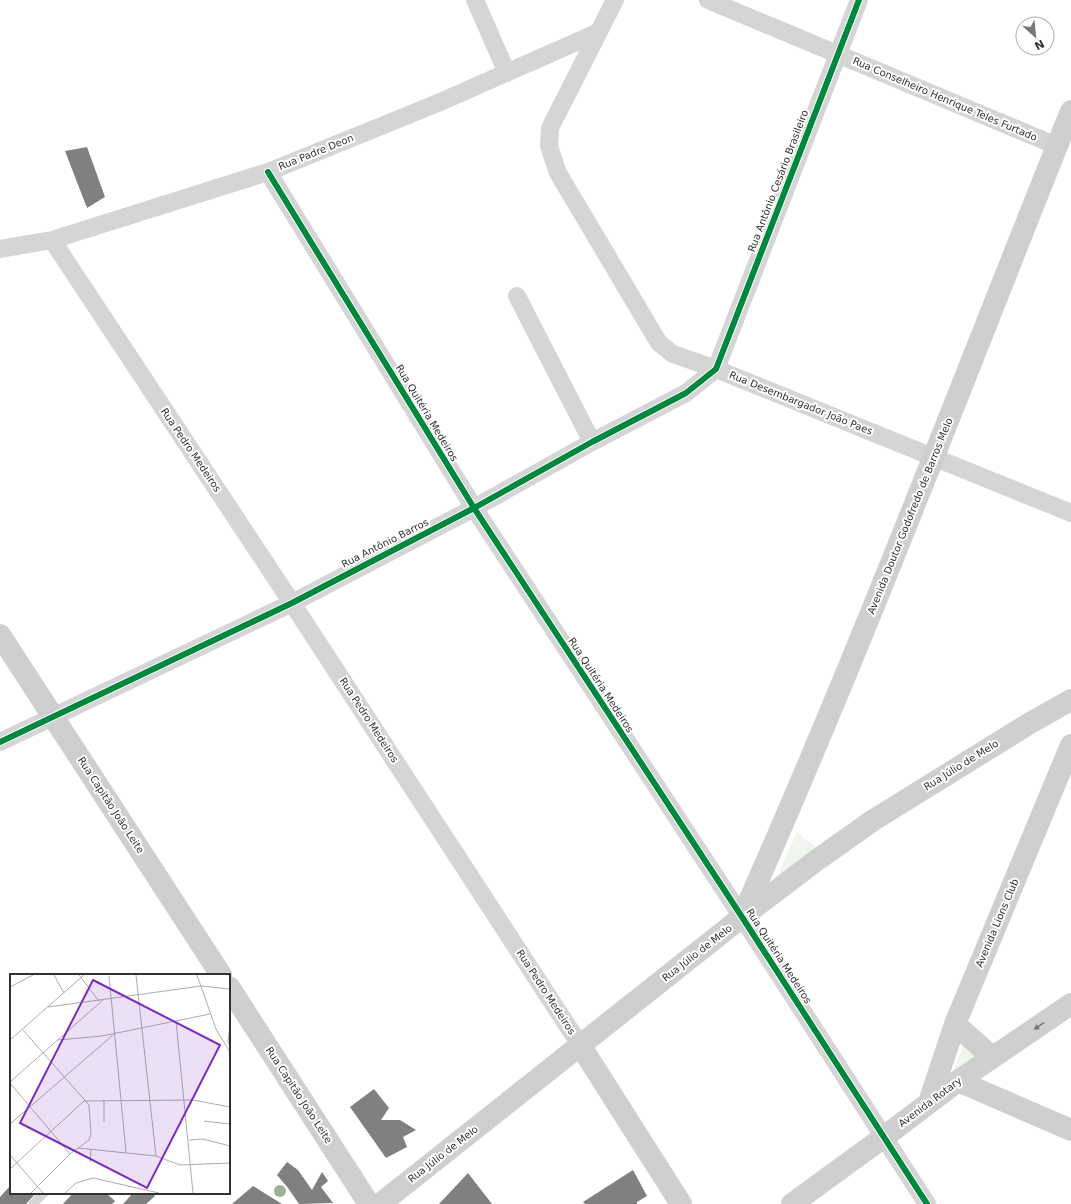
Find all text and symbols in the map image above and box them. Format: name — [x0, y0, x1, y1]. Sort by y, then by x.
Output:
north arrow — [1015, 16, 1055, 56]
text: N — [1032, 37, 1046, 52]
street label: Rua Conselheiro Henrique Teles Furtado — [851, 55, 1039, 143]
street label: Rua Antônio Cesário Brasileiro — [746, 108, 810, 254]
street label: Rua Padre Deon — [277, 132, 355, 172]
street label: Rua Quitéria Medeiros — [394, 363, 460, 463]
street label: Rua Desembargador João Paes — [728, 369, 874, 437]
street label: Rua Pedro Medeiros — [159, 406, 223, 494]
street label: Avenida Doutor Godofredo de Barros Melo — [865, 416, 955, 616]
street label: Rua Antônio Barros — [340, 516, 430, 570]
street label: Rua Quitéria Medeiros — [566, 636, 636, 734]
street label: Rua Pedro Medeiros — [337, 676, 401, 764]
street label: Rua Júlio de Melo — [922, 738, 1000, 792]
street label: Rua Capitão João Leite — [76, 755, 146, 855]
street label: Avenida Lions Club — [973, 877, 1021, 969]
street label: Rua Quitéria Medeiros — [744, 907, 814, 1005]
street label: Rua Júlio de Melo — [660, 922, 734, 984]
street label: Rua Pedro Medeiros — [514, 948, 578, 1036]
inset map — [10, 974, 230, 1194]
one-way arrow — [1033, 1022, 1044, 1030]
street label: Rua Capitão João Leite — [264, 1045, 334, 1145]
street label: Avenida Rotary — [896, 1075, 964, 1129]
street label: Rua Júlio de Melo — [406, 1123, 480, 1185]

